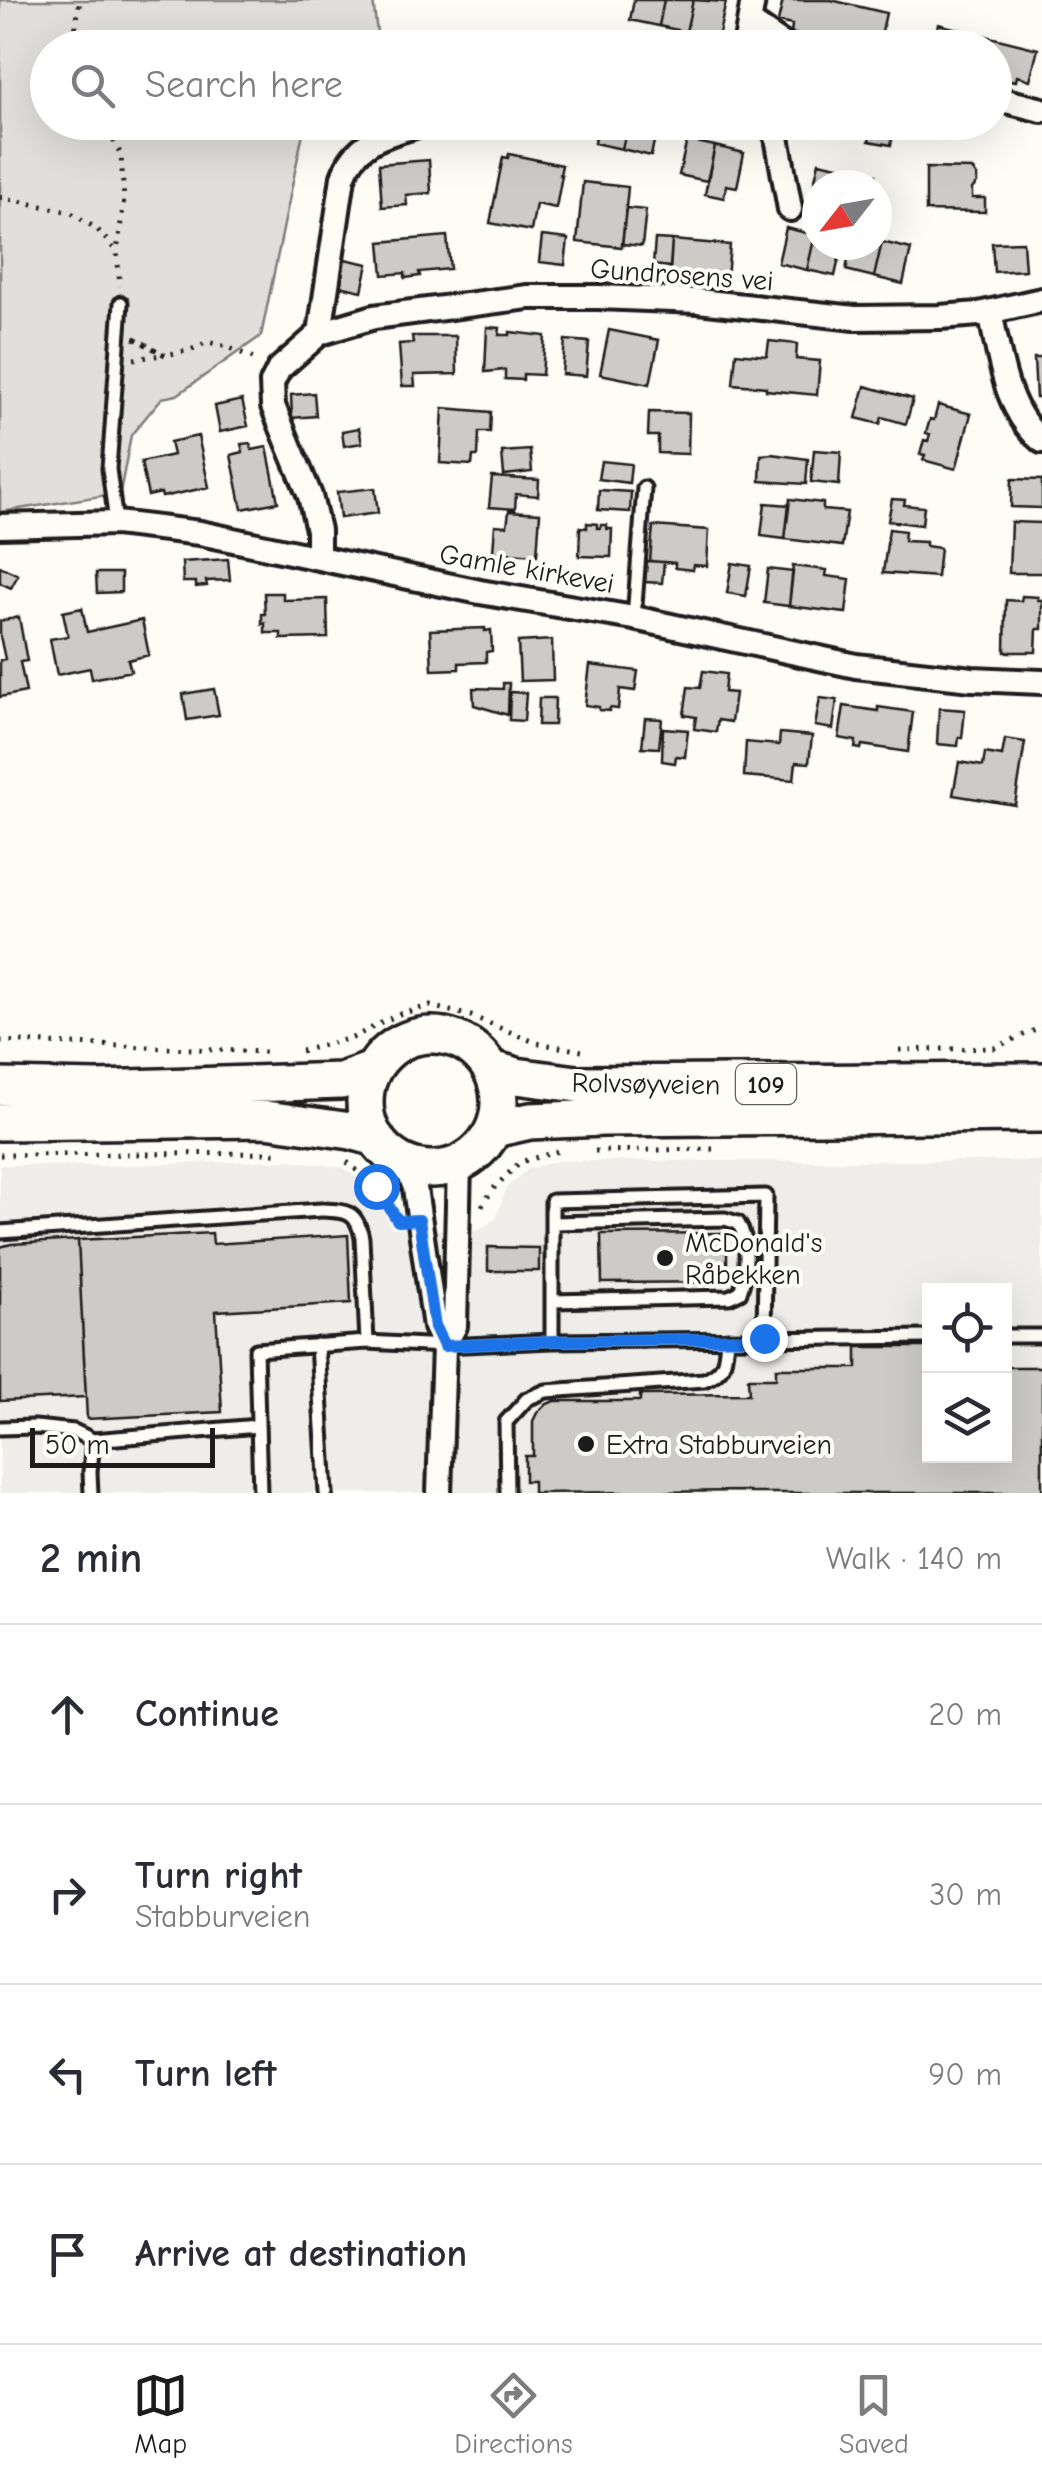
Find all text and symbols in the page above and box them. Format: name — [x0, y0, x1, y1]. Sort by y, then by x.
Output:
search box — [30, 30, 1012, 140]
icon: search — [65, 58, 120, 113]
text: Search here — [145, 63, 343, 107]
north arrow — [802, 170, 892, 260]
street label: Gundrosens vei — [589, 253, 775, 297]
street label: Gamle kirkevei — [437, 538, 617, 600]
road number: 109 — [736, 1064, 796, 1104]
street label: Rolvsøyveien — [571, 1067, 721, 1101]
route start — [354, 1164, 400, 1210]
place label: McDonald's Råbekken — [685, 1227, 822, 1291]
marker: McDonald's Råbekken — [654, 1247, 676, 1269]
map controls — [922, 1283, 1012, 1463]
button: locate — [922, 1283, 1012, 1373]
route end — [742, 1316, 788, 1362]
button: layers — [922, 1373, 1012, 1463]
scale bar — [30, 1423, 215, 1468]
text: 50 m — [45, 1429, 110, 1461]
place label: Extra Stabburveien — [606, 1429, 832, 1461]
marker: Extra Stabburveien — [575, 1433, 597, 1455]
text: 2 min — [40, 1534, 142, 1583]
text: Walk · 140 m — [826, 1540, 1002, 1577]
icon: ahead — [40, 1687, 95, 1742]
text: Continue — [135, 1692, 279, 1736]
text: 20 m — [929, 1696, 1002, 1733]
text: Turn right — [135, 1854, 302, 1898]
icon: right — [40, 1867, 95, 1922]
text: 30 m — [929, 1876, 1002, 1913]
text: Stabburveien — [135, 1898, 310, 1935]
icon: left — [40, 2047, 95, 2102]
text: Turn left — [135, 2052, 276, 2096]
text: 90 m — [928, 2056, 1002, 2093]
icon: arrive — [40, 2227, 95, 2282]
text: Arrive at destination — [135, 2232, 467, 2276]
tab: Map — [133, 2368, 188, 2460]
tab: Directions — [454, 2368, 573, 2460]
tab: Saved — [839, 2368, 909, 2460]

